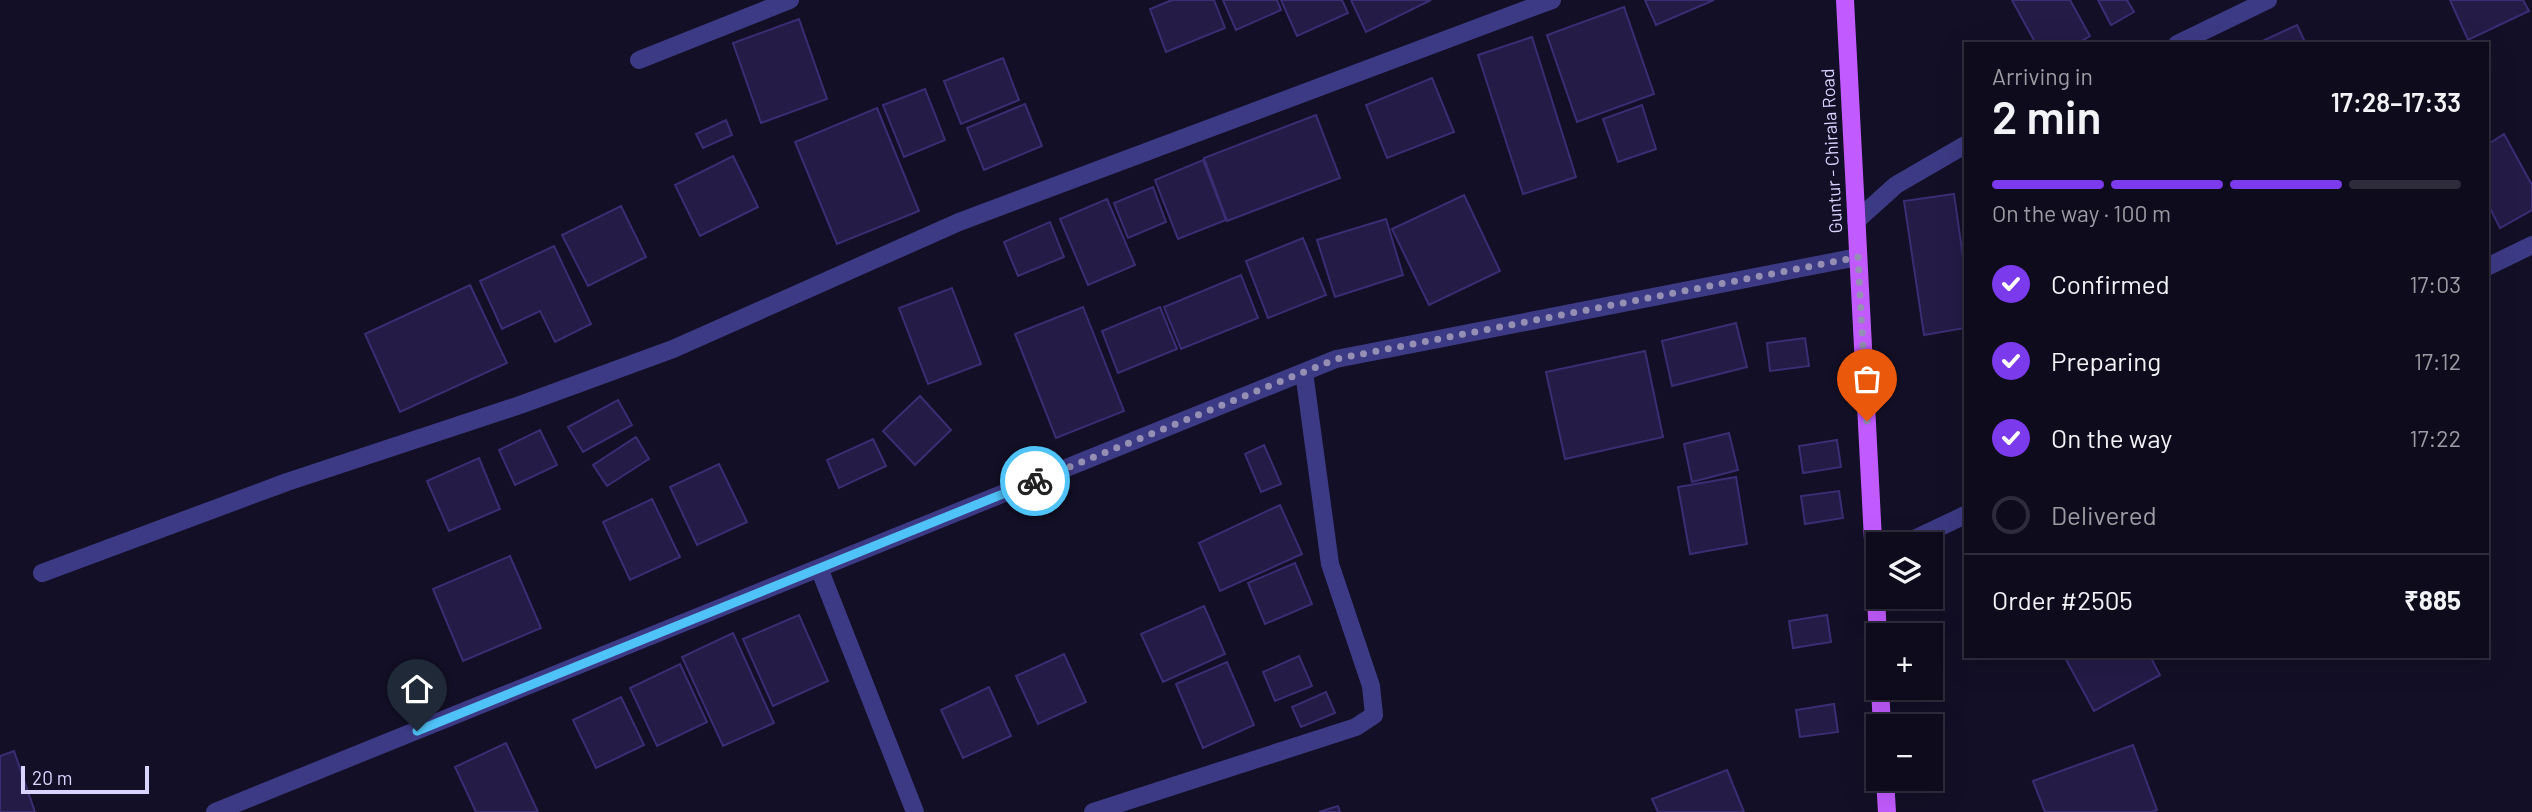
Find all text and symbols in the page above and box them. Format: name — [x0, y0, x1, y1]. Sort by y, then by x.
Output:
text: Arriving in — [1992, 62, 2093, 90]
street label: Guntur - Chirala Road — [1816, 68, 1846, 234]
text: 17:28–17:33 — [2331, 86, 2461, 117]
text: 2 min — [1992, 88, 2101, 143]
text: On the way · 100 m — [1992, 199, 2171, 227]
icon: check — [1992, 265, 2030, 303]
text: Confirmed — [2051, 268, 2170, 299]
text: 17:03 — [2409, 270, 2461, 298]
icon: check — [1992, 342, 2030, 380]
text: Preparing — [2051, 345, 2161, 376]
text: 17:12 — [2414, 347, 2461, 375]
pin — [1837, 349, 1897, 421]
icon: bag — [1848, 360, 1886, 398]
icon: check — [1992, 419, 2030, 457]
text: On the way — [2051, 422, 2172, 453]
text: 17:22 — [2410, 424, 2461, 452]
courier — [1000, 446, 1070, 516]
icon: bike — [1016, 462, 1054, 500]
text: Delivered — [2051, 499, 2157, 530]
map controls — [1866, 532, 1943, 791]
button: layers — [1866, 532, 1943, 609]
text: Order #2505 — [1992, 584, 2133, 615]
text: ₹885 — [2404, 584, 2461, 615]
button: + — [1866, 623, 1943, 700]
pin — [387, 659, 447, 731]
icon: home — [398, 670, 436, 708]
button: − — [1866, 714, 1943, 791]
scale bar — [21, 763, 149, 795]
text: 20 m — [32, 766, 72, 789]

